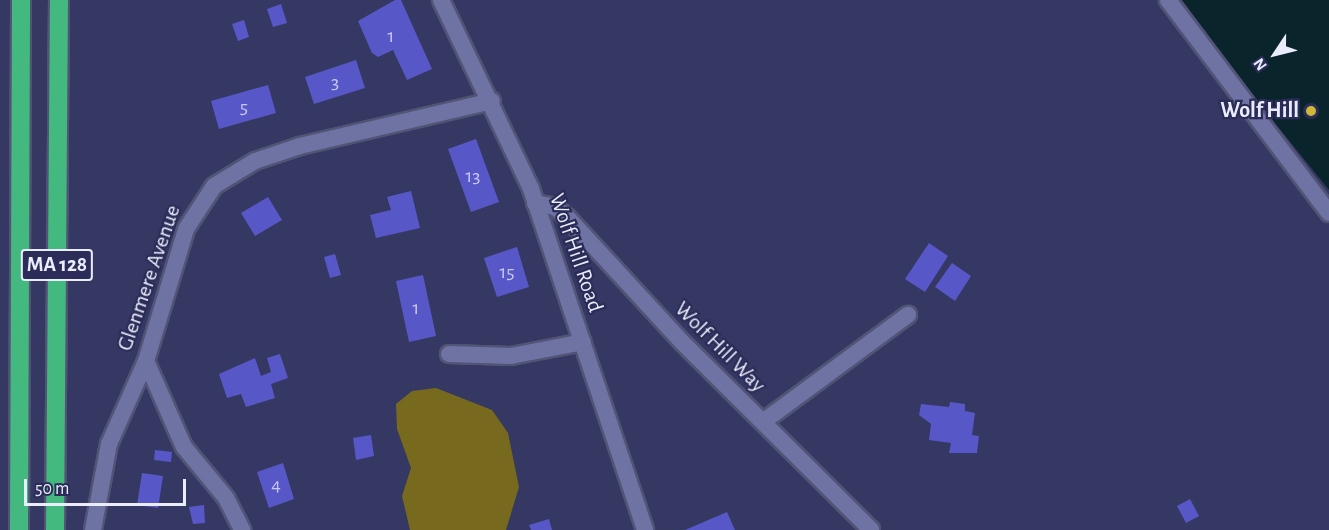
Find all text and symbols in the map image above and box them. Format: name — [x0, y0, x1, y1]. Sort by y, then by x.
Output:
house number: 1 — [388, 24, 394, 48]
north arrow — [1245, 24, 1305, 84]
text: N — [1251, 55, 1270, 73]
house number: 3 — [331, 70, 339, 94]
house number: 5 — [240, 95, 248, 119]
place label: Wolf Hill — [1220, 98, 1299, 124]
marker: Wolf Hill — [1304, 104, 1318, 118]
house number: 13 — [465, 164, 481, 188]
street label: Wolf Hill Road — [543, 190, 609, 316]
street label: Glenmere Avenue — [112, 202, 186, 354]
road number: MA 128 — [20, 247, 94, 283]
house number: 15 — [499, 260, 515, 284]
house number: 1 — [413, 296, 419, 320]
street label: Wolf Hill Way — [669, 296, 771, 398]
scale bar — [27, 467, 189, 505]
house number: 4 — [271, 473, 281, 497]
text: 50 m — [35, 480, 69, 498]

